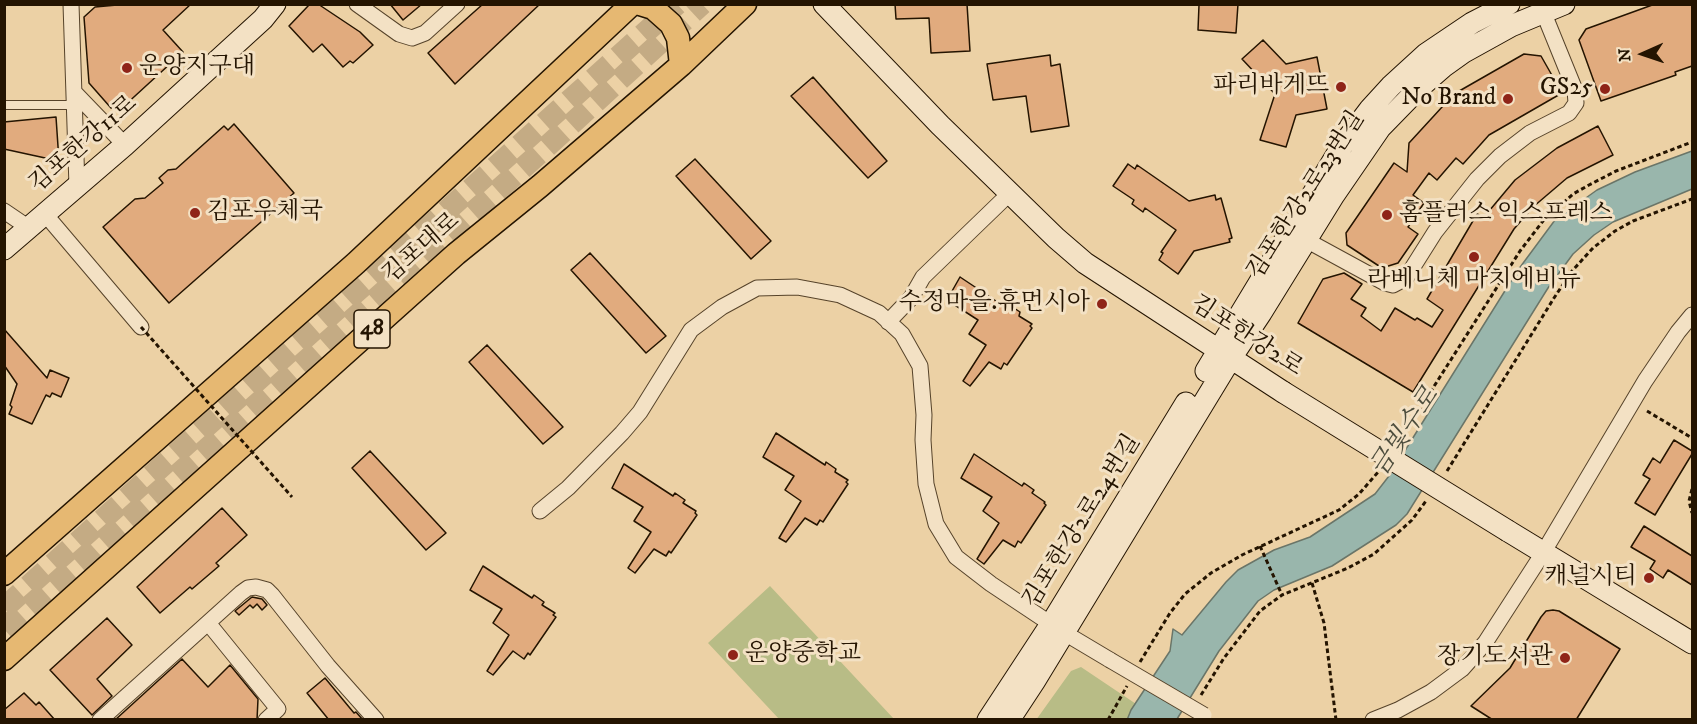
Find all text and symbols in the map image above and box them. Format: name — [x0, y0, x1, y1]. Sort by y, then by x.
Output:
north arrow — [1613, 24, 1673, 84]
text: N — [1615, 48, 1635, 62]
place label: 운양지구대 — [139, 54, 255, 82]
marker: 운양지구대 — [120, 61, 134, 75]
place label: 파리바게뜨 — [1213, 73, 1329, 101]
place label: GS25 — [1540, 75, 1593, 103]
marker: 파리바게뜨 — [1334, 80, 1348, 94]
marker: GS25 — [1598, 82, 1612, 96]
place label: No Brand — [1401, 85, 1496, 113]
street label: 김포한강11로 — [24, 90, 144, 200]
marker: No Brand — [1501, 92, 1515, 106]
street label: 김포한강2로23번길 — [1242, 106, 1372, 286]
place label: 김포우체국 — [207, 199, 323, 227]
place label: 홈플러스 익스프레스 — [1399, 201, 1613, 229]
marker: 김포우체국 — [188, 206, 202, 220]
street label: 김포대로 — [378, 208, 466, 290]
marker: 홈플러스 익스프레스 — [1380, 208, 1394, 222]
marker: 라베니체 마치에비뉴 — [1467, 250, 1481, 264]
place label: 라베니체 마치에비뉴 — [1367, 267, 1581, 295]
place label: 수정마을.휴먼시아 — [899, 290, 1090, 318]
street label: 김포한강2로 — [1185, 290, 1307, 384]
marker: 수정마을.휴먼시아 — [1095, 297, 1109, 311]
road number: 48 — [354, 310, 390, 348]
water label: 금빛수로 — [1365, 383, 1447, 483]
street label: 김포한강2로24번길 — [1018, 430, 1148, 614]
place label: 캐널시티 — [1544, 564, 1637, 592]
marker: 캐널시티 — [1642, 571, 1656, 585]
place label: 운양중학교 — [745, 641, 861, 669]
place label: 장기도서관 — [1437, 644, 1553, 672]
marker: 운양중학교 — [726, 648, 740, 662]
marker: 장기도서관 — [1558, 651, 1572, 665]

